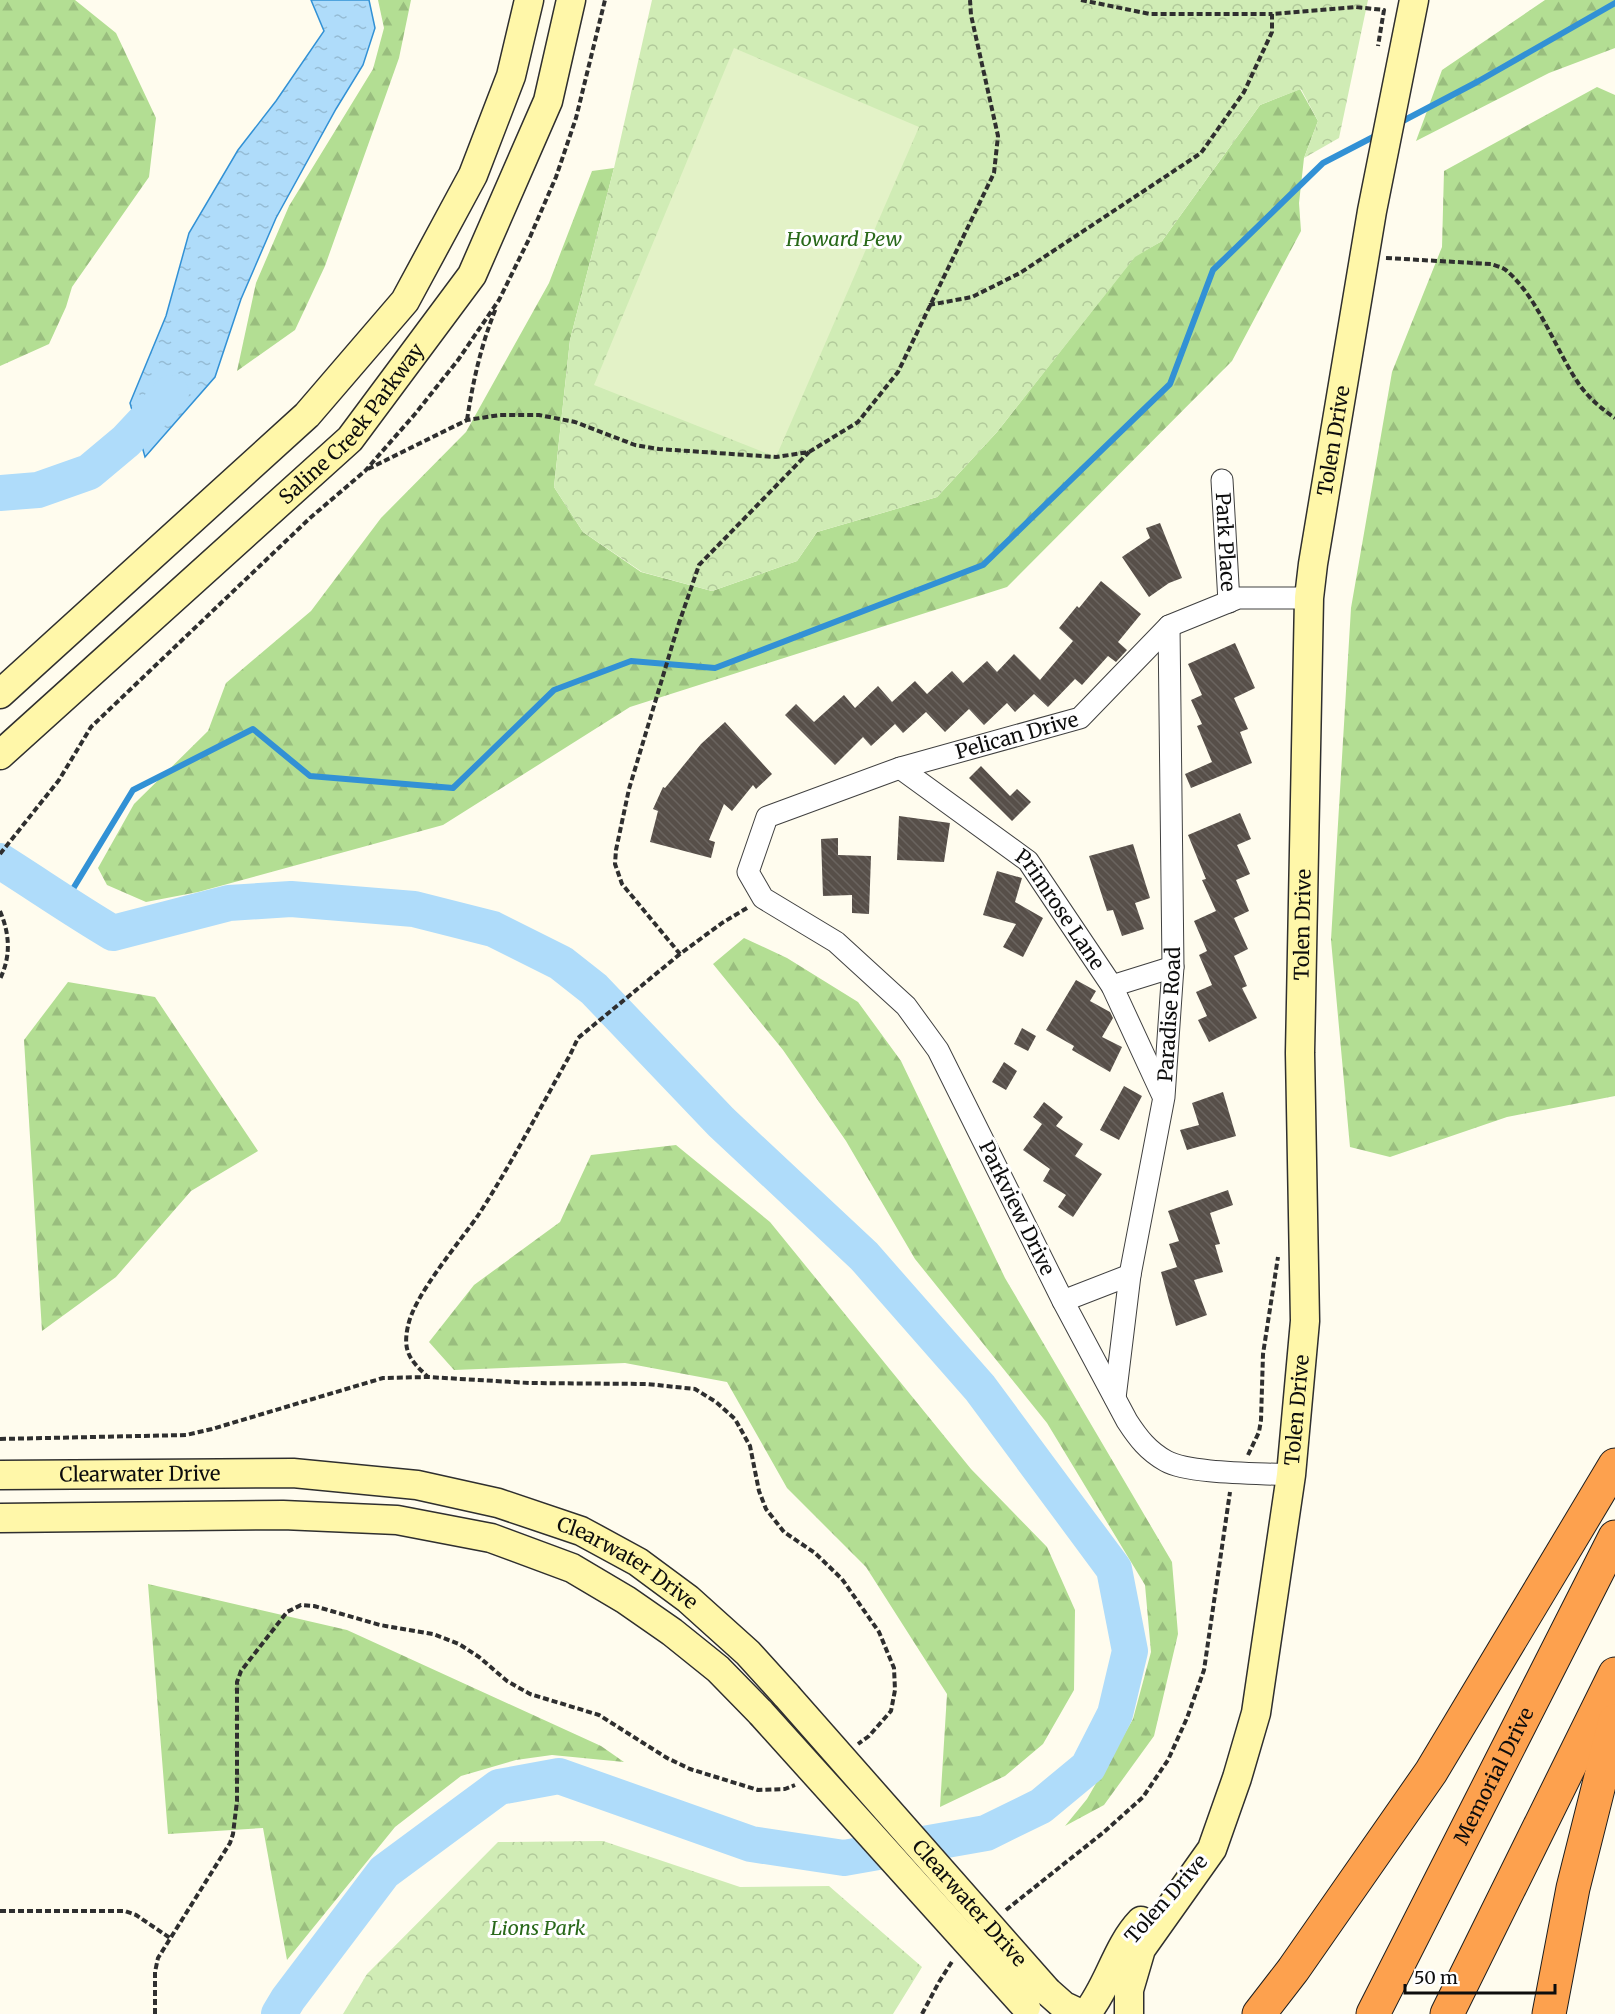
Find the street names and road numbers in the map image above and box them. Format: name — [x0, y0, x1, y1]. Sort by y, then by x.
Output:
street label: Saline Creek Parkway — [273, 338, 429, 509]
street label: Tolen Drive — [1312, 384, 1355, 498]
street label: Park Place — [1211, 492, 1241, 592]
street label: Pelican Drive — [952, 706, 1081, 764]
street label: Primrose Lane — [1011, 843, 1110, 974]
street label: Tolen Drive — [1288, 869, 1316, 981]
street label: Paradise Road — [1152, 947, 1185, 1083]
street label: Parkview Drive — [974, 1136, 1061, 1279]
street label: Tolen Drive — [1279, 1354, 1314, 1467]
street label: Clearwater Drive — [59, 1460, 221, 1487]
street label: Clearwater Drive — [554, 1511, 704, 1614]
street label: Memorial Drive — [1448, 1703, 1539, 1849]
street label: Clearwater Drive — [907, 1834, 1032, 1971]
street label: Tolen Drive — [1119, 1849, 1212, 1948]

